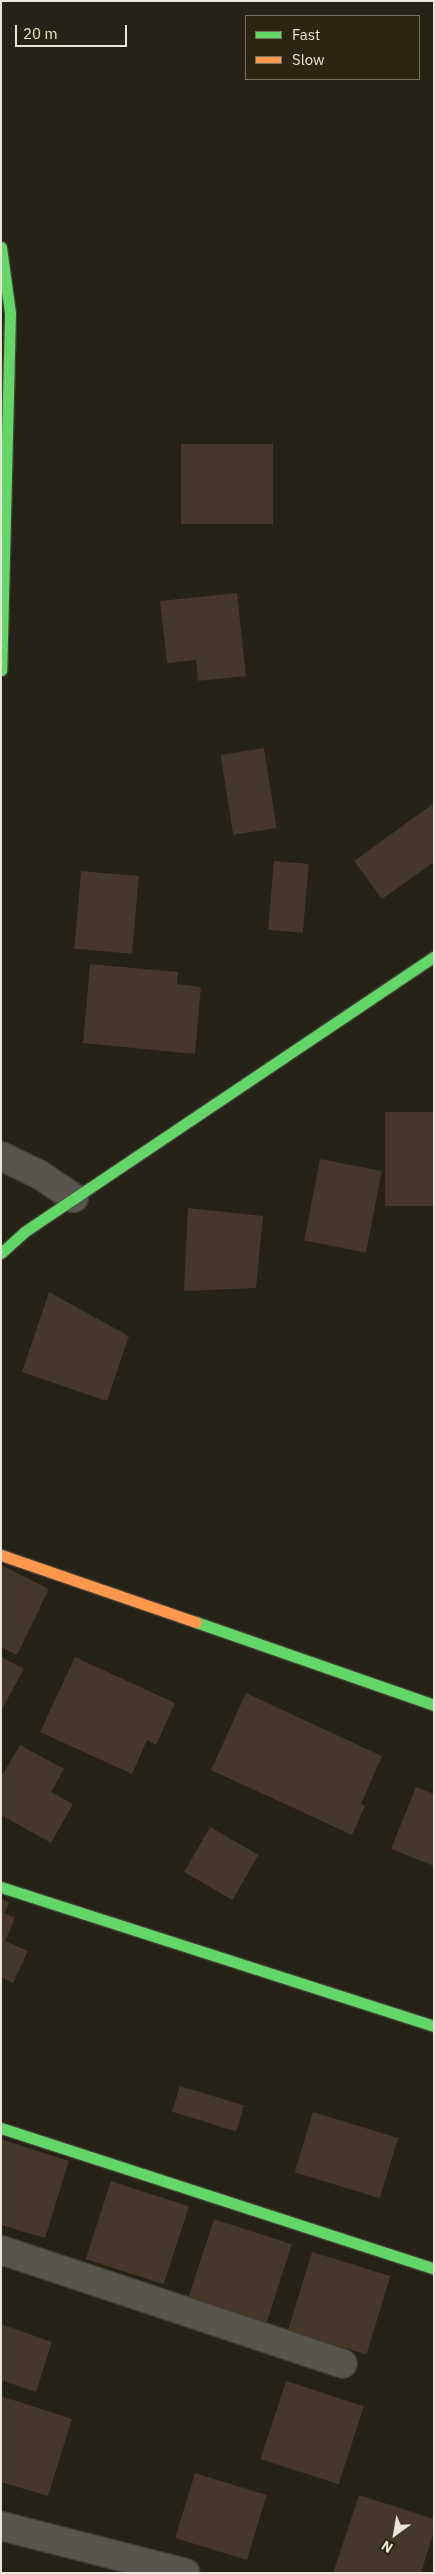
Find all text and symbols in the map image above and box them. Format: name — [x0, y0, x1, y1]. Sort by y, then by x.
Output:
scale bar — [18, 15, 130, 47]
legend — [245, 15, 420, 80]
text: 20 m — [23, 24, 58, 43]
text: Fast — [292, 25, 320, 44]
text: Slow — [292, 50, 325, 69]
north arrow — [370, 2509, 420, 2559]
text: N — [378, 2536, 396, 2557]

